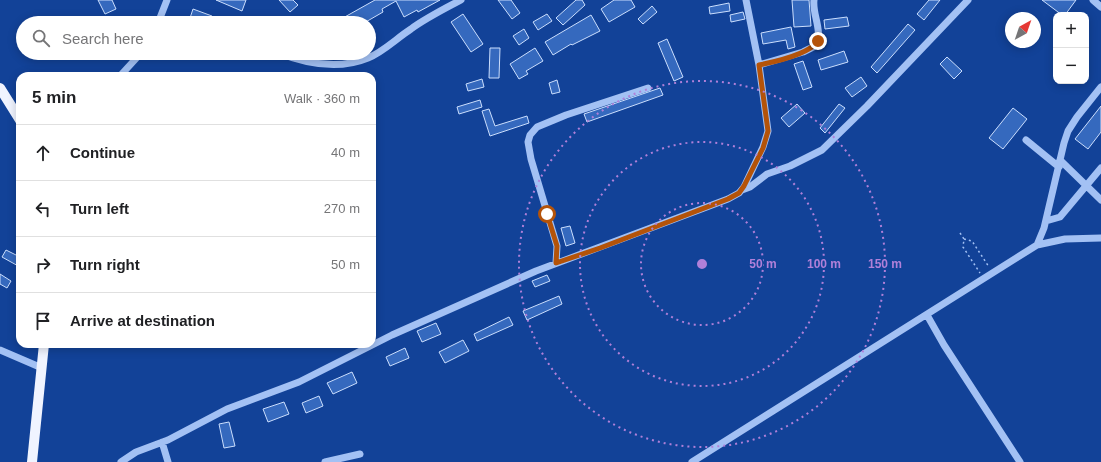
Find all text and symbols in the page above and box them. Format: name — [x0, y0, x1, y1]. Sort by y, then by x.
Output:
north arrow — [1005, 12, 1041, 48]
map controls — [1053, 12, 1089, 84]
button: + — [1053, 12, 1089, 48]
search box — [16, 16, 376, 60]
icon: search — [30, 27, 52, 49]
text: Search here — [62, 30, 144, 47]
route end — [809, 32, 827, 50]
button: − — [1053, 48, 1089, 84]
text: 5 min — [32, 88, 76, 107]
text: Walk · 360 m — [284, 91, 360, 106]
icon: ahead — [32, 142, 54, 164]
text: Continue — [70, 144, 135, 161]
text: 40 m — [331, 145, 360, 160]
icon: left — [32, 198, 54, 220]
text: Turn left — [70, 200, 129, 217]
text: 270 m — [324, 201, 360, 216]
route start — [538, 205, 556, 223]
icon: right — [32, 254, 54, 276]
text: Turn right — [70, 256, 140, 273]
text: 50 m — [331, 257, 360, 272]
centre of rings — [695, 257, 709, 271]
text: 50 m — [749, 257, 777, 271]
text: 100 m — [807, 257, 841, 271]
text: 150 m — [868, 257, 902, 271]
icon: arrive — [32, 310, 54, 332]
text: Arrive at destination — [70, 312, 215, 329]

